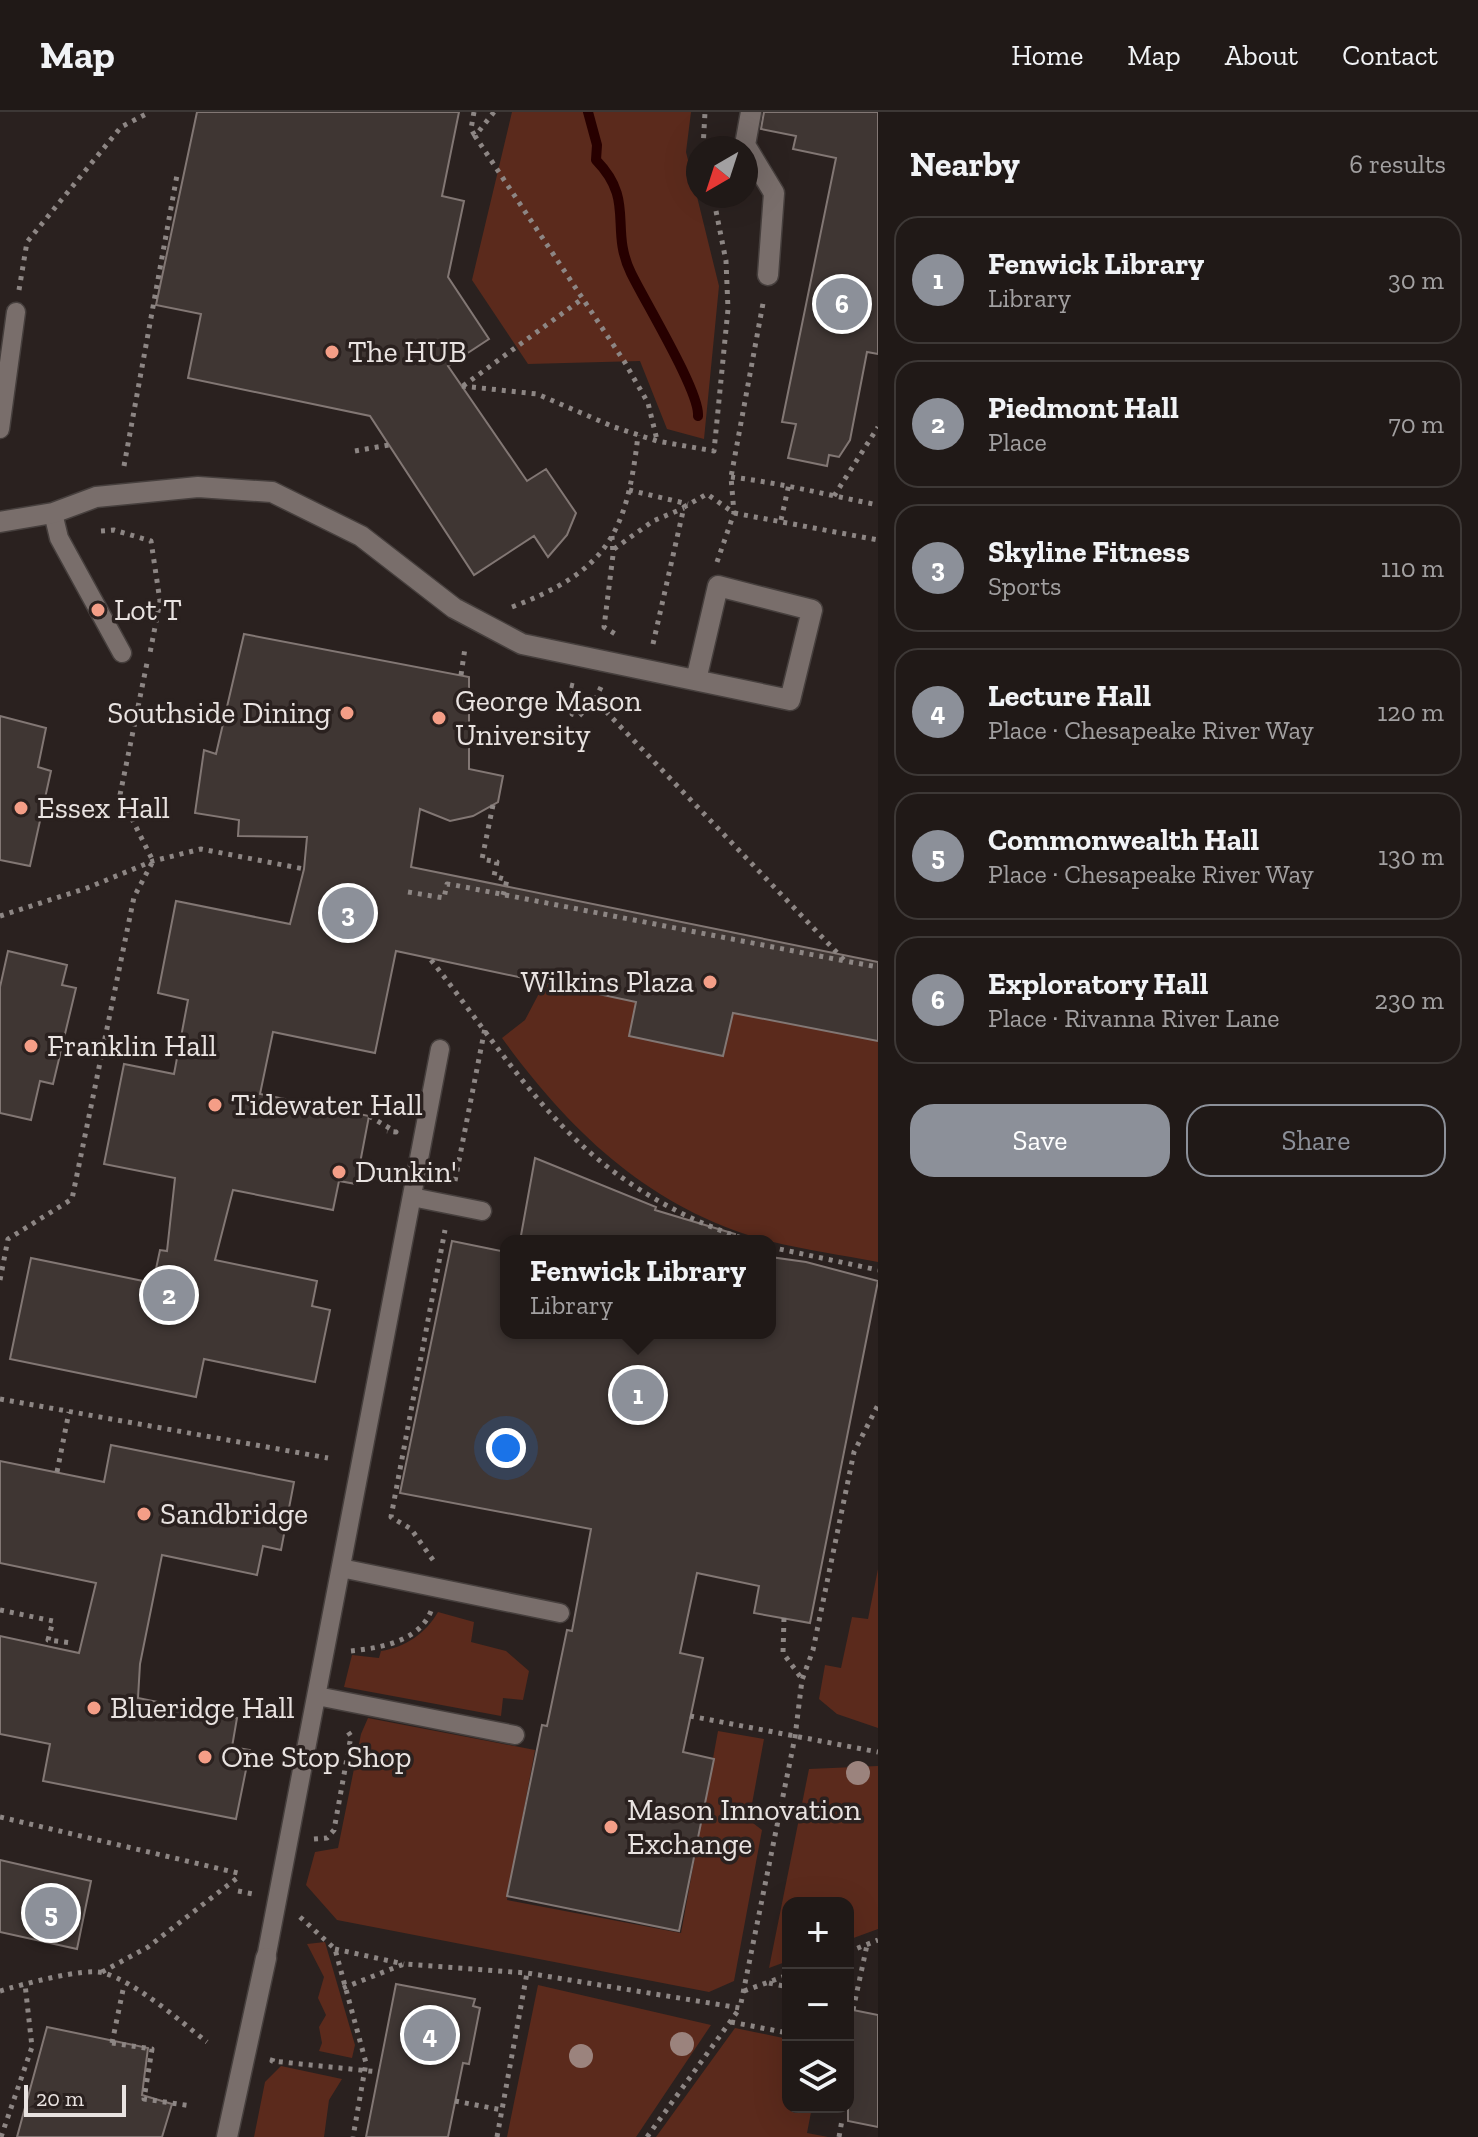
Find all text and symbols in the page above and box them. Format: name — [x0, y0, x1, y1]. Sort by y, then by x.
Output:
text: Map — [40, 32, 115, 78]
text: Home — [1011, 39, 1083, 72]
text: Map — [1127, 39, 1181, 72]
text: About — [1225, 39, 1298, 72]
text: Contact — [1342, 39, 1438, 72]
north arrow — [686, 136, 758, 208]
text: Nearby — [910, 144, 1020, 185]
text: 6 results — [1349, 148, 1446, 180]
text: Fenwick Library — [988, 246, 1204, 282]
text: 1 — [933, 264, 943, 296]
text: 30 m — [1388, 264, 1444, 296]
pin: 6 — [816, 274, 868, 334]
text: Library — [988, 282, 1071, 314]
place label: The HUB — [348, 334, 467, 370]
marker: The HUB — [323, 343, 341, 361]
text: Piedmont Hall — [988, 390, 1179, 426]
text: 2 — [931, 408, 945, 440]
text: 70 m — [1388, 408, 1444, 440]
text: Place — [988, 426, 1047, 458]
text: Skyline Fitness — [988, 534, 1190, 570]
text: 3 — [931, 552, 945, 584]
text: 110 m — [1381, 552, 1444, 584]
text: Sports — [988, 570, 1061, 602]
place label: Lot T — [114, 592, 182, 628]
marker: Lot T — [89, 601, 107, 619]
text: Lecture Hall — [988, 678, 1151, 714]
place label: George Mason University — [455, 683, 642, 753]
place label: Southside Dining — [107, 695, 331, 731]
text: 4 — [931, 696, 945, 728]
text: 120 m — [1377, 696, 1444, 728]
marker: Southside Dining — [338, 704, 356, 722]
marker: George Mason University — [430, 709, 448, 727]
text: Place · Chesapeake River Way — [988, 714, 1314, 746]
place label: Essex Hall — [37, 790, 170, 826]
marker: Essex Hall — [12, 799, 30, 817]
text: Commonwealth Hall — [988, 822, 1259, 858]
text: 5 — [931, 840, 945, 872]
text: 130 m — [1378, 840, 1444, 872]
text: Place · Chesapeake River Way — [988, 858, 1314, 890]
pin: 3 — [322, 883, 374, 943]
place label: Wilkins Plaza — [521, 964, 694, 1000]
text: Exploratory Hall — [988, 966, 1208, 1002]
marker: Wilkins Plaza — [701, 973, 719, 991]
text: 6 — [931, 984, 945, 1016]
text: 230 m — [1375, 984, 1444, 1016]
text: Place · Rivanna River Lane — [988, 1002, 1279, 1034]
place label: Franklin Hall — [47, 1028, 217, 1064]
marker: Franklin Hall — [22, 1037, 40, 1055]
place label: Tidewater Hall — [231, 1087, 423, 1123]
marker: Tidewater Hall — [206, 1096, 224, 1114]
button: Save — [910, 1104, 1170, 1177]
button: Share — [1186, 1104, 1446, 1177]
place label: Dunkin' — [355, 1154, 457, 1190]
marker: Dunkin' — [330, 1163, 348, 1181]
popup — [500, 1235, 776, 1339]
text: Fenwick Library — [530, 1253, 746, 1289]
pin: 2 — [143, 1265, 195, 1325]
text: Library — [530, 1289, 613, 1321]
pin: 1 — [612, 1365, 664, 1425]
your location — [486, 1428, 526, 1468]
place label: Sandbridge — [160, 1496, 308, 1532]
marker: Sandbridge — [135, 1505, 153, 1523]
place label: Blueridge Hall — [110, 1690, 294, 1726]
marker: Blueridge Hall — [85, 1699, 103, 1717]
place label: One Stop Shop — [221, 1739, 411, 1775]
marker: One Stop Shop — [196, 1748, 214, 1766]
place label: Mason Innovation Exchange — [627, 1792, 861, 1862]
marker: Mason Innovation Exchange — [602, 1818, 620, 1836]
pin: 5 — [25, 1883, 77, 1943]
map controls — [782, 1897, 854, 2113]
button: + — [782, 1897, 854, 1969]
button: − — [782, 1969, 854, 2041]
pin: 4 — [404, 2005, 456, 2065]
button: layers — [782, 2041, 854, 2113]
scale bar — [24, 2081, 126, 2117]
text: 20 m — [36, 2085, 84, 2112]

